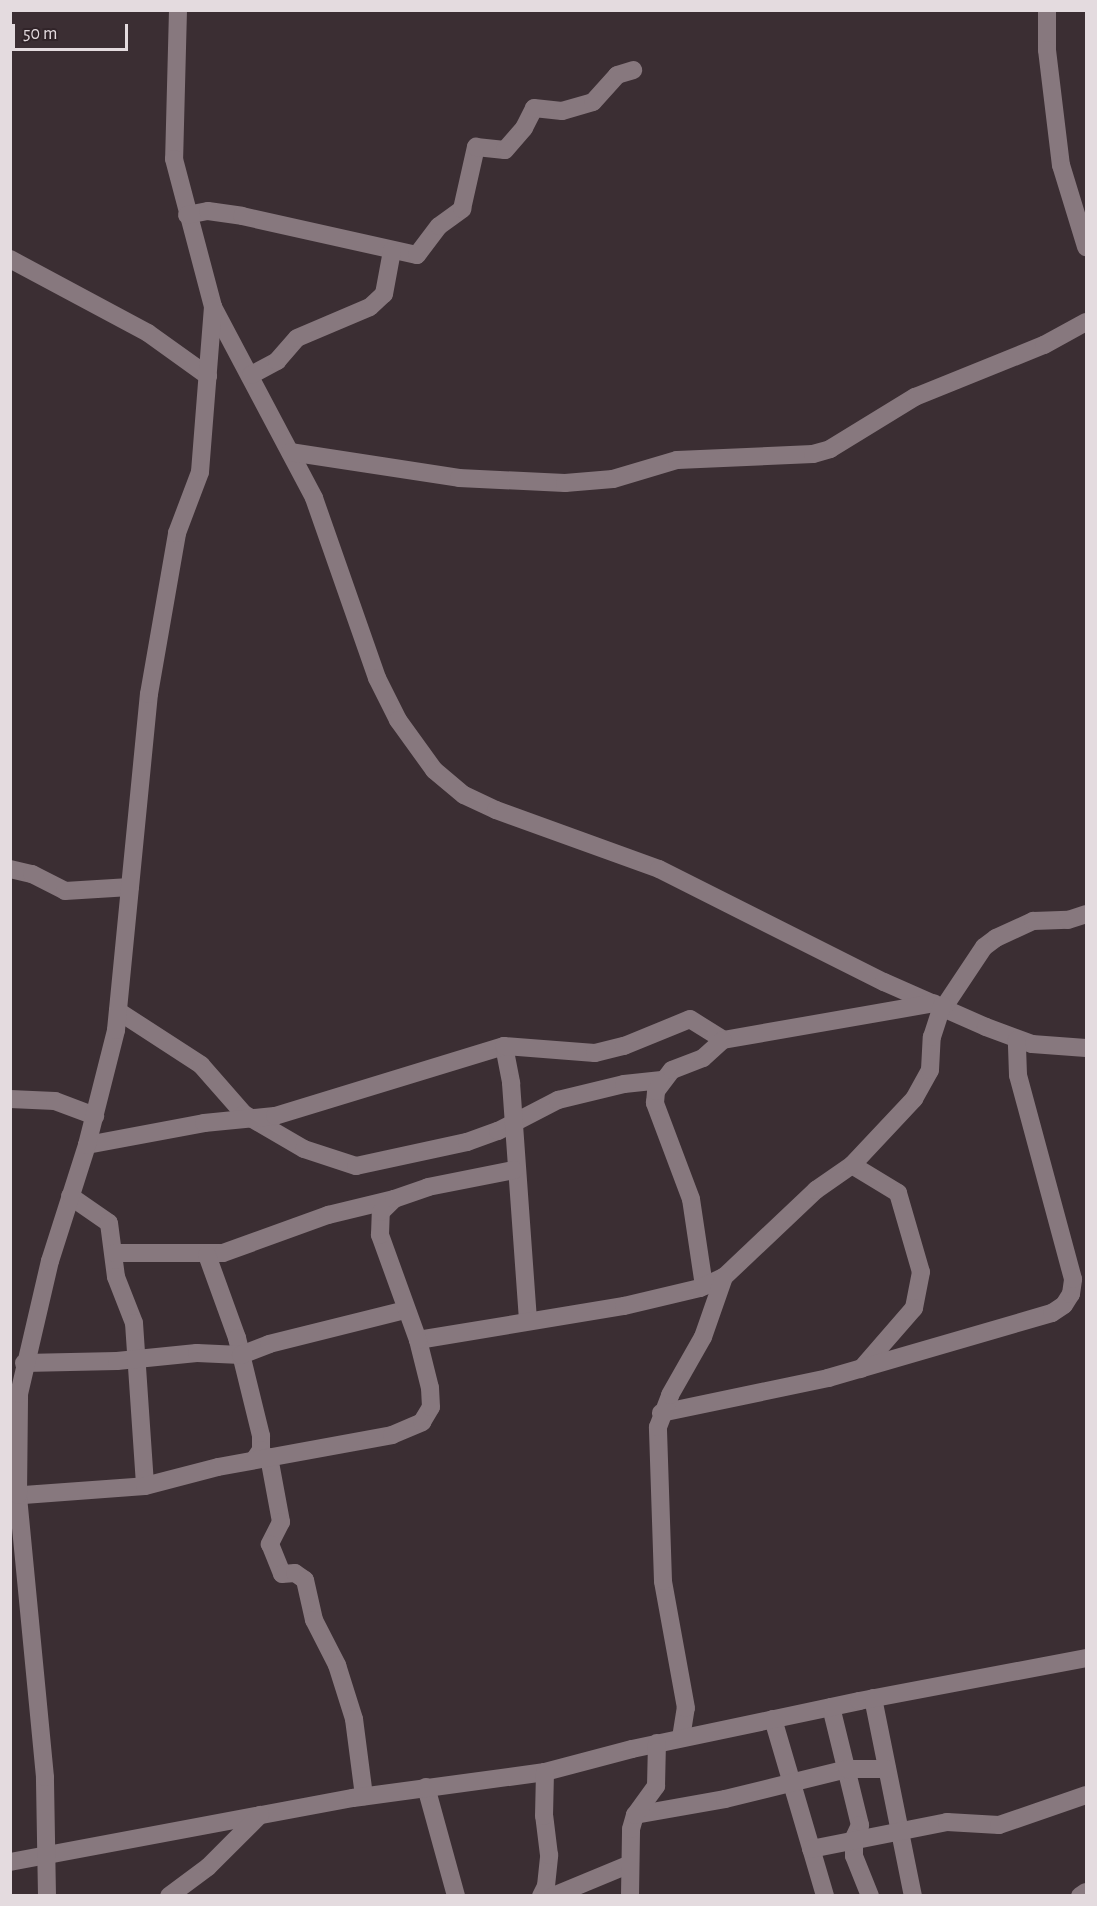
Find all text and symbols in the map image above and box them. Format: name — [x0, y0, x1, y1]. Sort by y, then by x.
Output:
scale bar — [15, 12, 130, 50]
text: 50 m — [23, 25, 57, 43]

